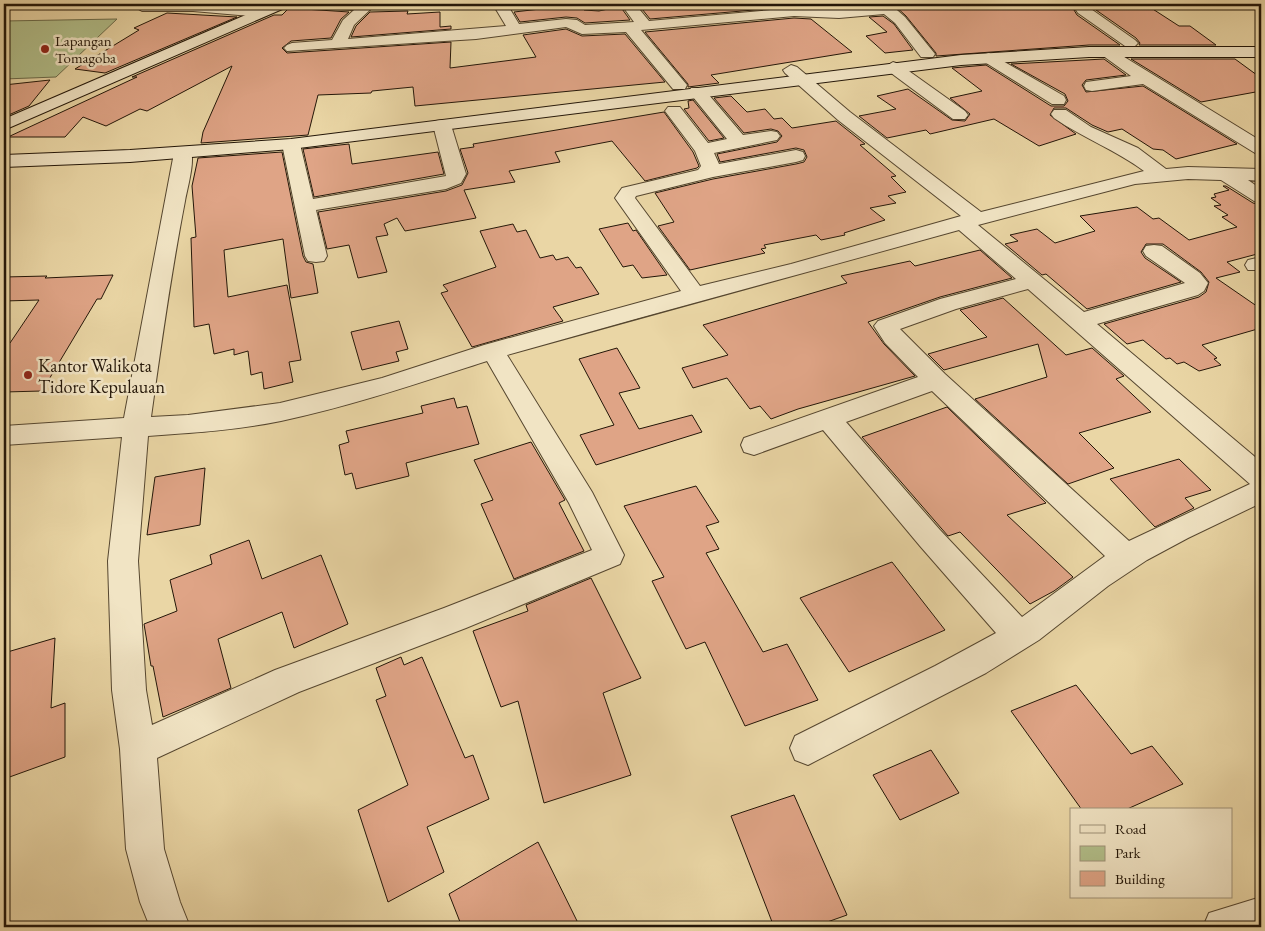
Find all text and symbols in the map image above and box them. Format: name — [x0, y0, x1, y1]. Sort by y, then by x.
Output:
place label: Lapangan Tomagoba — [55, 31, 116, 67]
marker: Lapangan Tomagoba — [39, 43, 51, 55]
place label: Kantor Walikota Tidore Kepulauan — [38, 354, 165, 398]
marker: Kantor Walikota Tidore Kepulauan — [22, 369, 34, 381]
legend — [1070, 808, 1232, 898]
text: Road — [1115, 819, 1147, 838]
text: Park — [1115, 843, 1142, 862]
text: Building — [1115, 869, 1165, 888]

